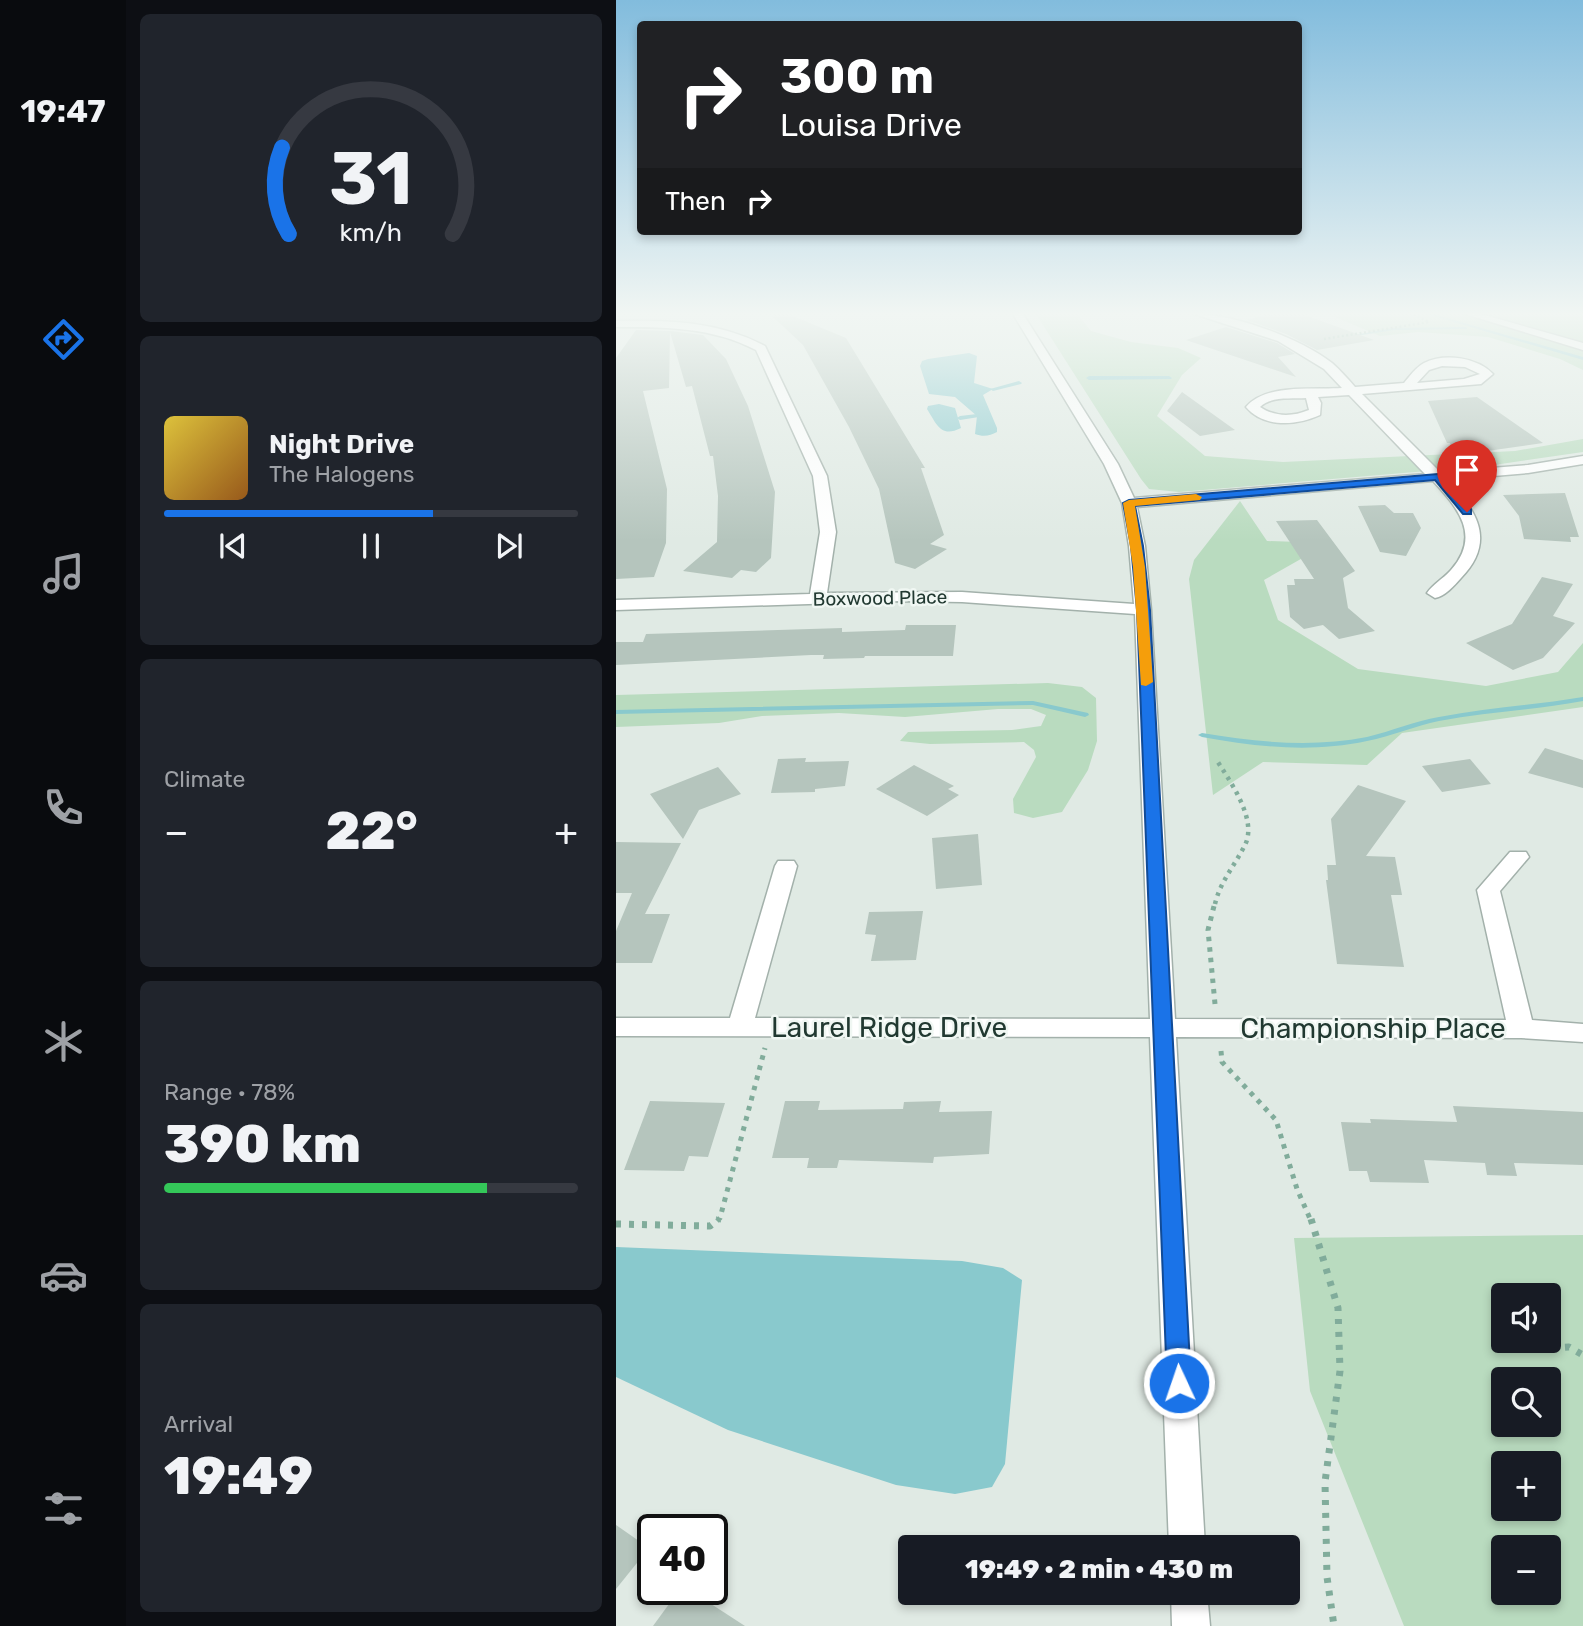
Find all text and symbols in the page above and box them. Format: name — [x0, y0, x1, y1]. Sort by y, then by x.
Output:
text: 300 m — [780, 47, 934, 105]
icon: right — [665, 49, 756, 140]
text: 19:47 — [20, 92, 106, 130]
text: Louisa Drive — [780, 106, 962, 144]
text: 31 — [329, 137, 413, 223]
icon: right — [740, 182, 778, 220]
text: Then — [665, 186, 726, 217]
text: km/h — [340, 218, 402, 247]
icon: directions — [39, 315, 88, 364]
text: Night Drive — [269, 429, 414, 460]
pin — [1437, 440, 1497, 512]
icon: arrive — [1448, 451, 1486, 489]
text: The Halogens — [269, 460, 415, 488]
icon: previous — [214, 527, 252, 565]
icon: pause — [352, 527, 390, 565]
icon: next — [490, 527, 528, 565]
icon: music — [39, 549, 88, 598]
street label: Boxwood Place — [812, 585, 948, 611]
text: Climate — [164, 765, 245, 793]
icon: phone — [39, 783, 88, 832]
text: 22° — [325, 800, 418, 862]
text: − — [164, 809, 189, 855]
text: + — [554, 809, 578, 855]
street label: Laurel Ridge Drive — [771, 1011, 1007, 1044]
street label: Championship Place — [1240, 1012, 1506, 1045]
icon: climate — [39, 1017, 88, 1066]
text: Range · 78% — [164, 1078, 295, 1106]
text: 390 km — [164, 1113, 361, 1175]
icon: car — [39, 1251, 88, 1300]
map controls — [1491, 1283, 1561, 1605]
button: sound — [1491, 1283, 1561, 1353]
position arrow — [1142, 1346, 1216, 1420]
button: search — [1491, 1367, 1561, 1437]
text: Arrival — [164, 1410, 233, 1438]
text: 19:49 — [164, 1445, 313, 1507]
button: + — [1491, 1451, 1561, 1521]
icon: filters — [39, 1484, 88, 1533]
speed limit sign: 40 — [637, 1514, 728, 1605]
button: − — [1491, 1535, 1561, 1605]
text: 19:49 · 2 min · 430 m — [965, 1554, 1233, 1585]

